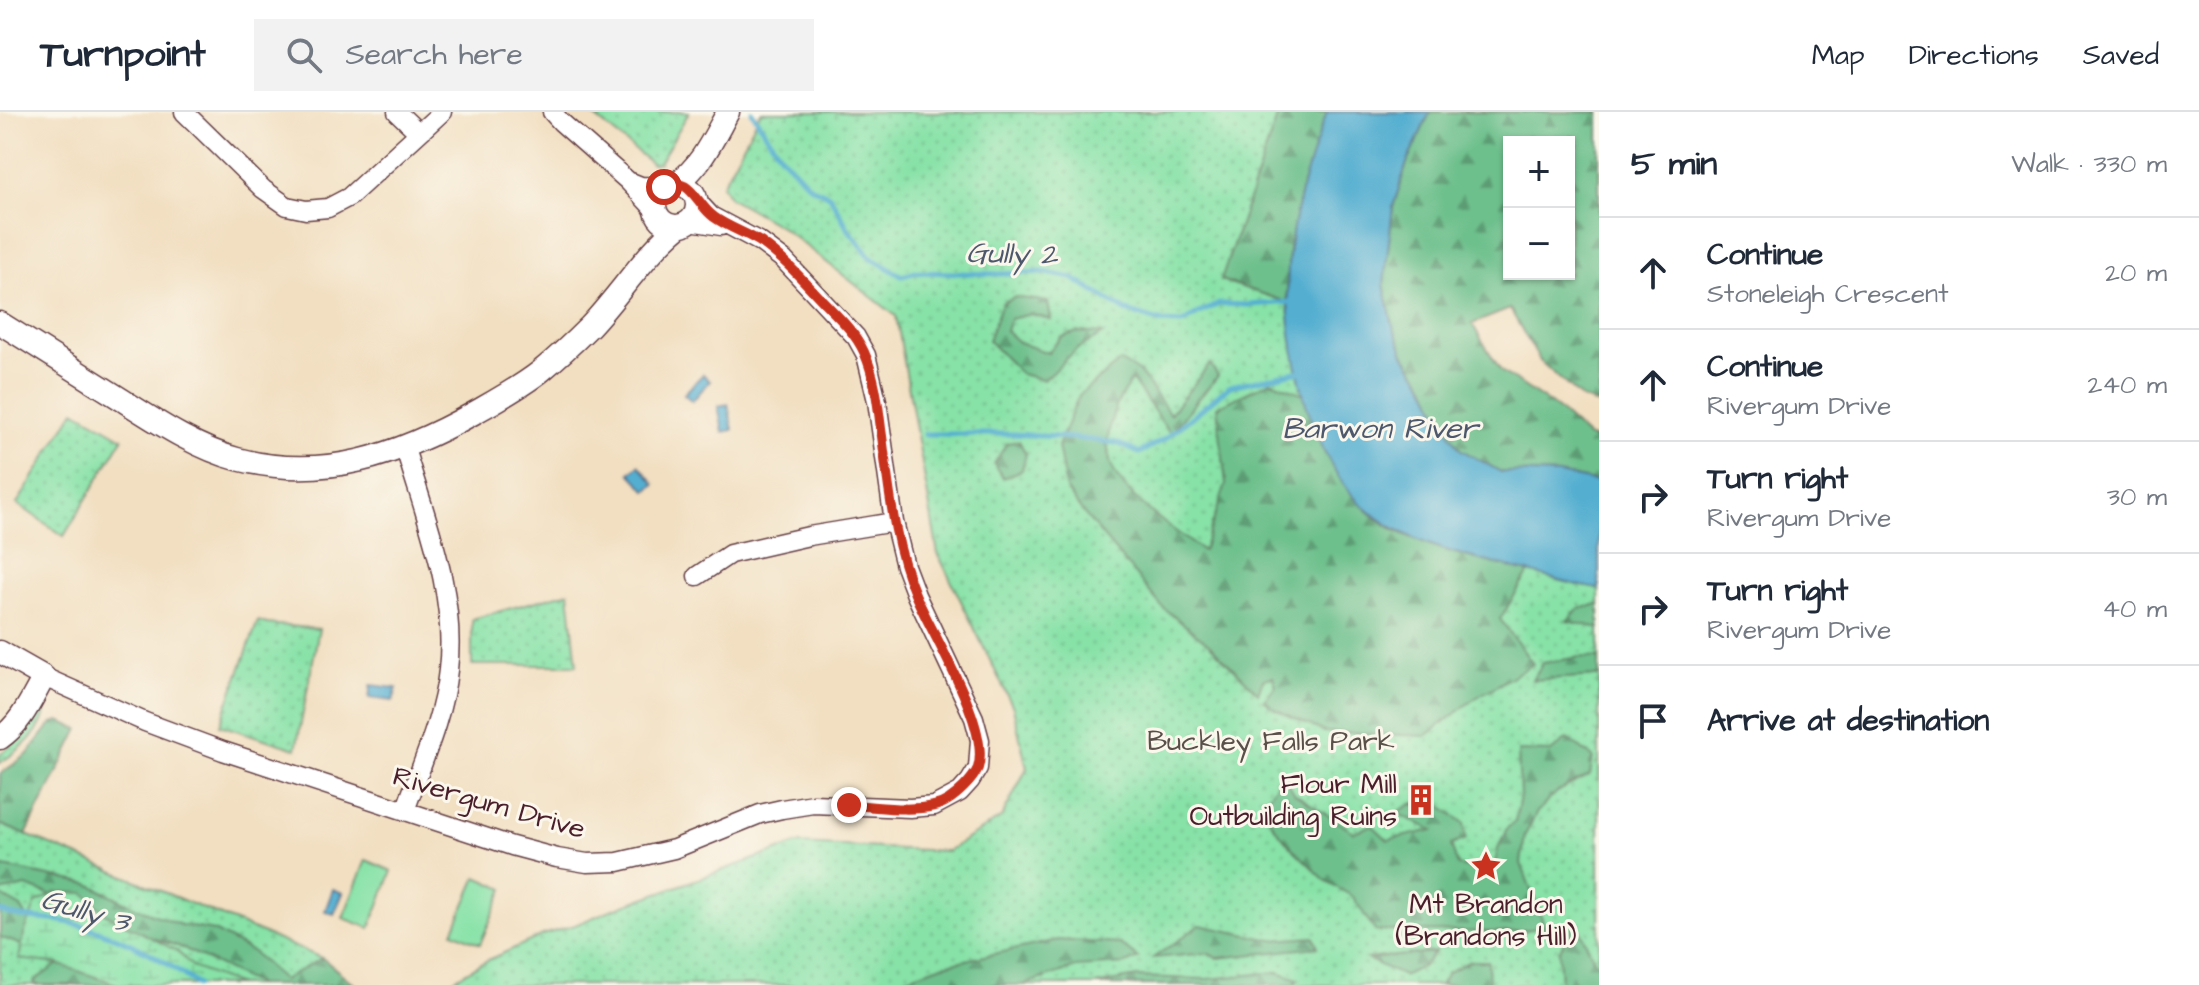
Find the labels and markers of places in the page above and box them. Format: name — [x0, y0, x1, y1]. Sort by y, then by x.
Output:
place label: Flour Mill Outbuilding Ruins — [1189, 765, 1397, 837]
building icon: Flour Mill Outbuilding Ruins — [1404, 783, 1438, 817]
place icon: Mt Brandon (Brandons Hill) — [1469, 849, 1503, 883]
place label: Mt Brandon (Brandons Hill) — [1395, 885, 1577, 956]

